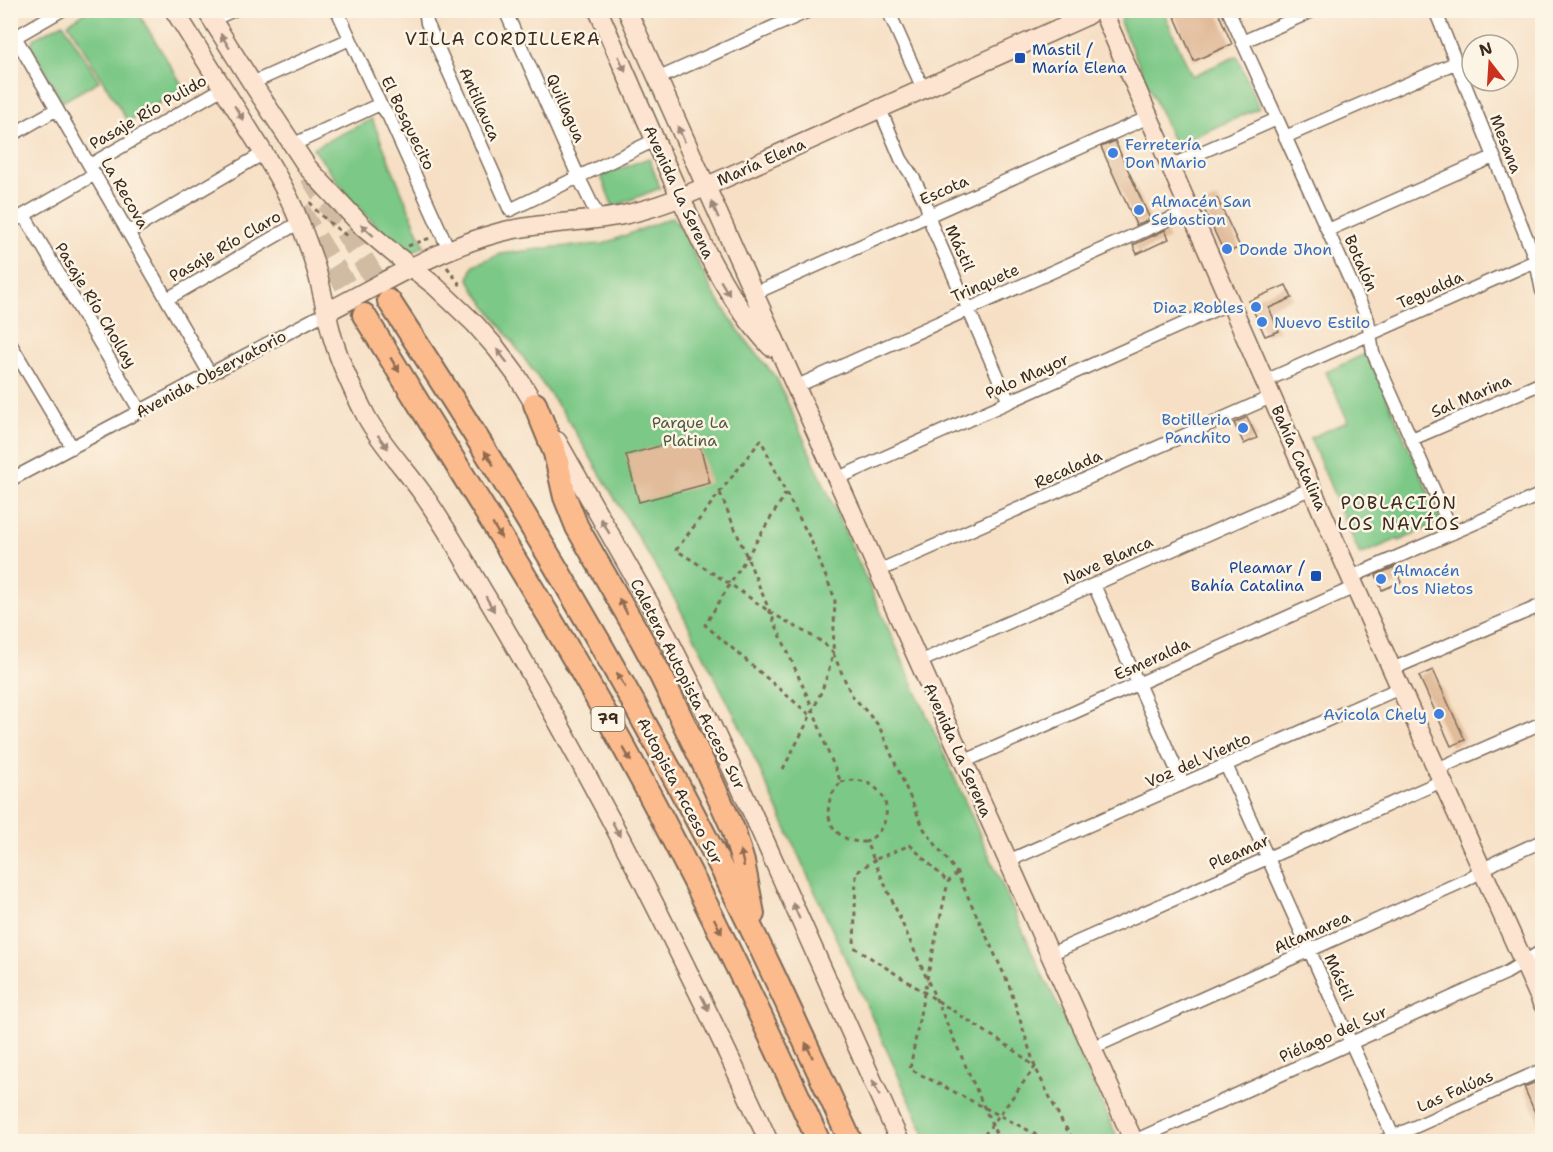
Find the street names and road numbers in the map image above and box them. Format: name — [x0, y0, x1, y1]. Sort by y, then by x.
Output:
street label: Antillauca — [454, 64, 506, 144]
street label: Pasaje Río Pulido — [86, 70, 210, 154]
street label: Quillagua — [542, 70, 590, 146]
street label: El Bosquecito — [376, 73, 440, 173]
street label: Mesana — [1485, 112, 1527, 176]
street label: Avenida La Serena — [639, 122, 719, 262]
street label: María Elena — [713, 133, 809, 191]
street label: La Recova — [96, 154, 154, 232]
street label: Escota — [916, 170, 972, 210]
street label: Pasaje Río Claro — [165, 205, 285, 287]
street label: Mástil — [940, 221, 980, 275]
street label: Botalón — [1339, 232, 1383, 295]
street label: Pasaje Río Chollay — [50, 239, 142, 371]
street label: Trinquete — [948, 259, 1022, 307]
street label: Tegualda — [1394, 266, 1466, 314]
street label: Avenida Observatorio — [132, 325, 290, 423]
street label: Palo Mayor — [982, 348, 1072, 404]
street label: Sal Marina — [1428, 370, 1514, 422]
street label: Bahía Catalina — [1266, 402, 1332, 514]
street label: Recalada — [1031, 445, 1105, 493]
street label: Nave Blanca — [1060, 531, 1156, 589]
street label: Caletera Autopista Acceso Sur — [626, 575, 750, 793]
street label: Esmeralda — [1111, 633, 1193, 685]
street label: Avenida La Serena — [919, 680, 997, 820]
road number: 79 — [592, 707, 624, 731]
street label: Autopista Acceso Sur — [633, 714, 727, 868]
street label: Voz del Viento — [1142, 727, 1254, 793]
street label: Pleamar — [1206, 829, 1272, 875]
street label: Altamarea — [1270, 906, 1354, 958]
street label: Mástil — [1319, 950, 1359, 1004]
street label: Piélago del Sur — [1276, 1001, 1390, 1067]
street label: Las Falúas — [1414, 1065, 1497, 1117]

